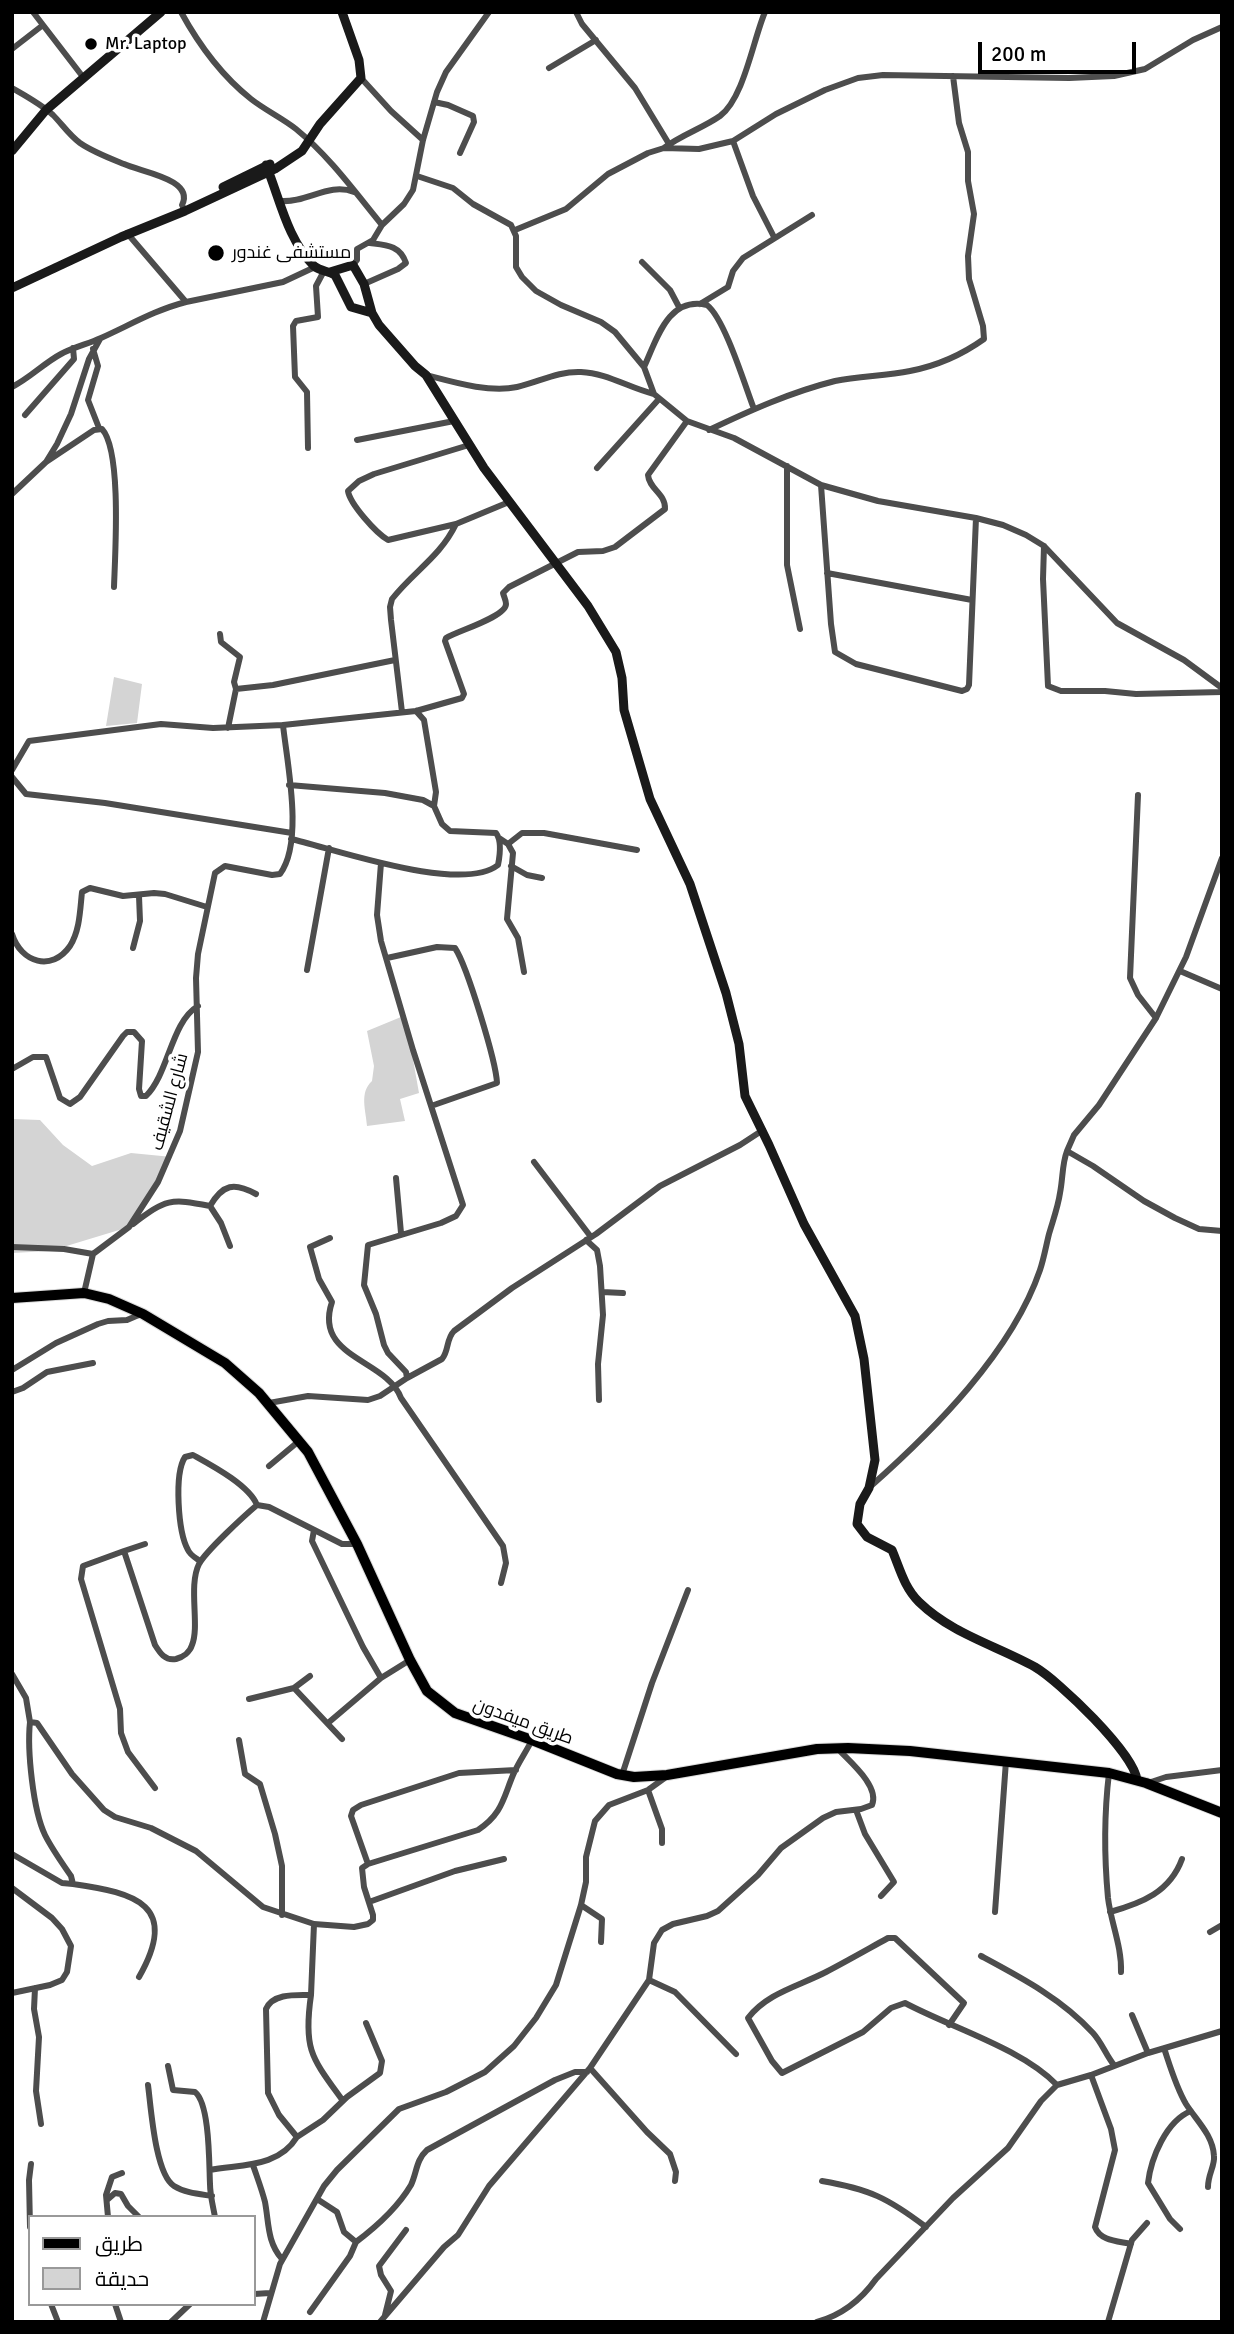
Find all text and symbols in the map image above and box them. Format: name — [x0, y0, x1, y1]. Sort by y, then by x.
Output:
scale bar — [982, 28, 1140, 72]
place label: Mr. Laptop — [105, 33, 187, 55]
marker: Mr. Laptop — [83, 36, 99, 52]
text: 200 m — [991, 41, 1046, 67]
place label: مستشفى غندور — [232, 242, 351, 264]
marker: مستشفى غندور — [206, 243, 226, 263]
street label: شارع الشقيف — [147, 1051, 193, 1153]
street label: طريق ميفدون — [470, 1694, 576, 1750]
legend — [28, 2215, 256, 2306]
text: طريق — [95, 2231, 143, 2257]
text: حديقة — [95, 2266, 149, 2292]

